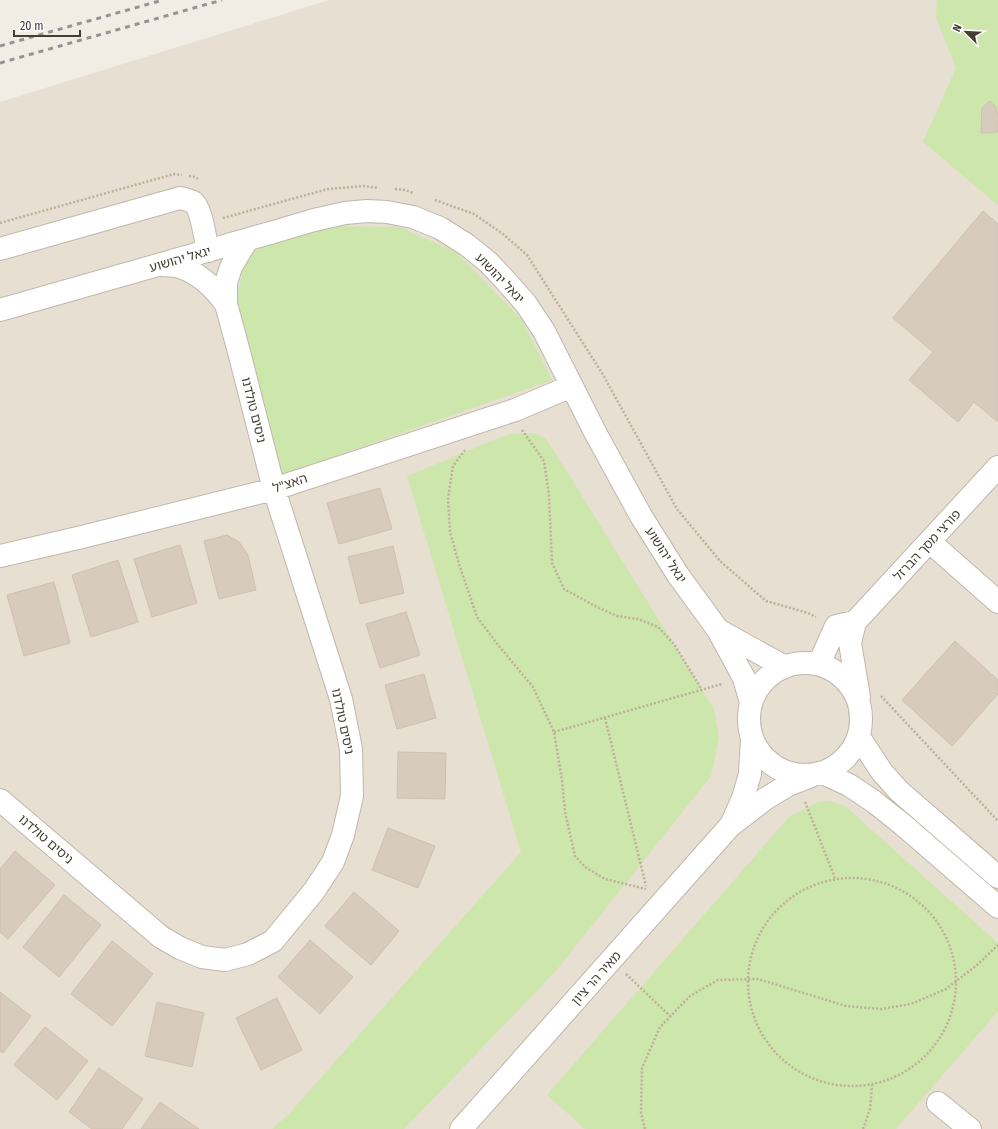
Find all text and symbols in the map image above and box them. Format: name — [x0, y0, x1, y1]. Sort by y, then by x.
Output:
scale bar — [14, 12, 80, 38]
north arrow — [946, 12, 986, 52]
text: 20 m — [20, 19, 44, 33]
text: N — [950, 22, 965, 34]
street label: יגאל יהושוע — [147, 243, 213, 275]
street label: יגאל יהושוע — [473, 250, 527, 306]
street label: ניסים טולדנו — [239, 376, 269, 444]
street label: האצ"ל — [271, 470, 309, 496]
street label: פורצי מסך הברזל — [890, 506, 964, 584]
street label: יגאל יהושוע — [642, 524, 690, 586]
street label: ניסים טולדנו — [329, 687, 357, 755]
street label: ניסים טולדנו — [16, 811, 76, 867]
street label: מאיר הר ציון — [568, 948, 624, 1008]

